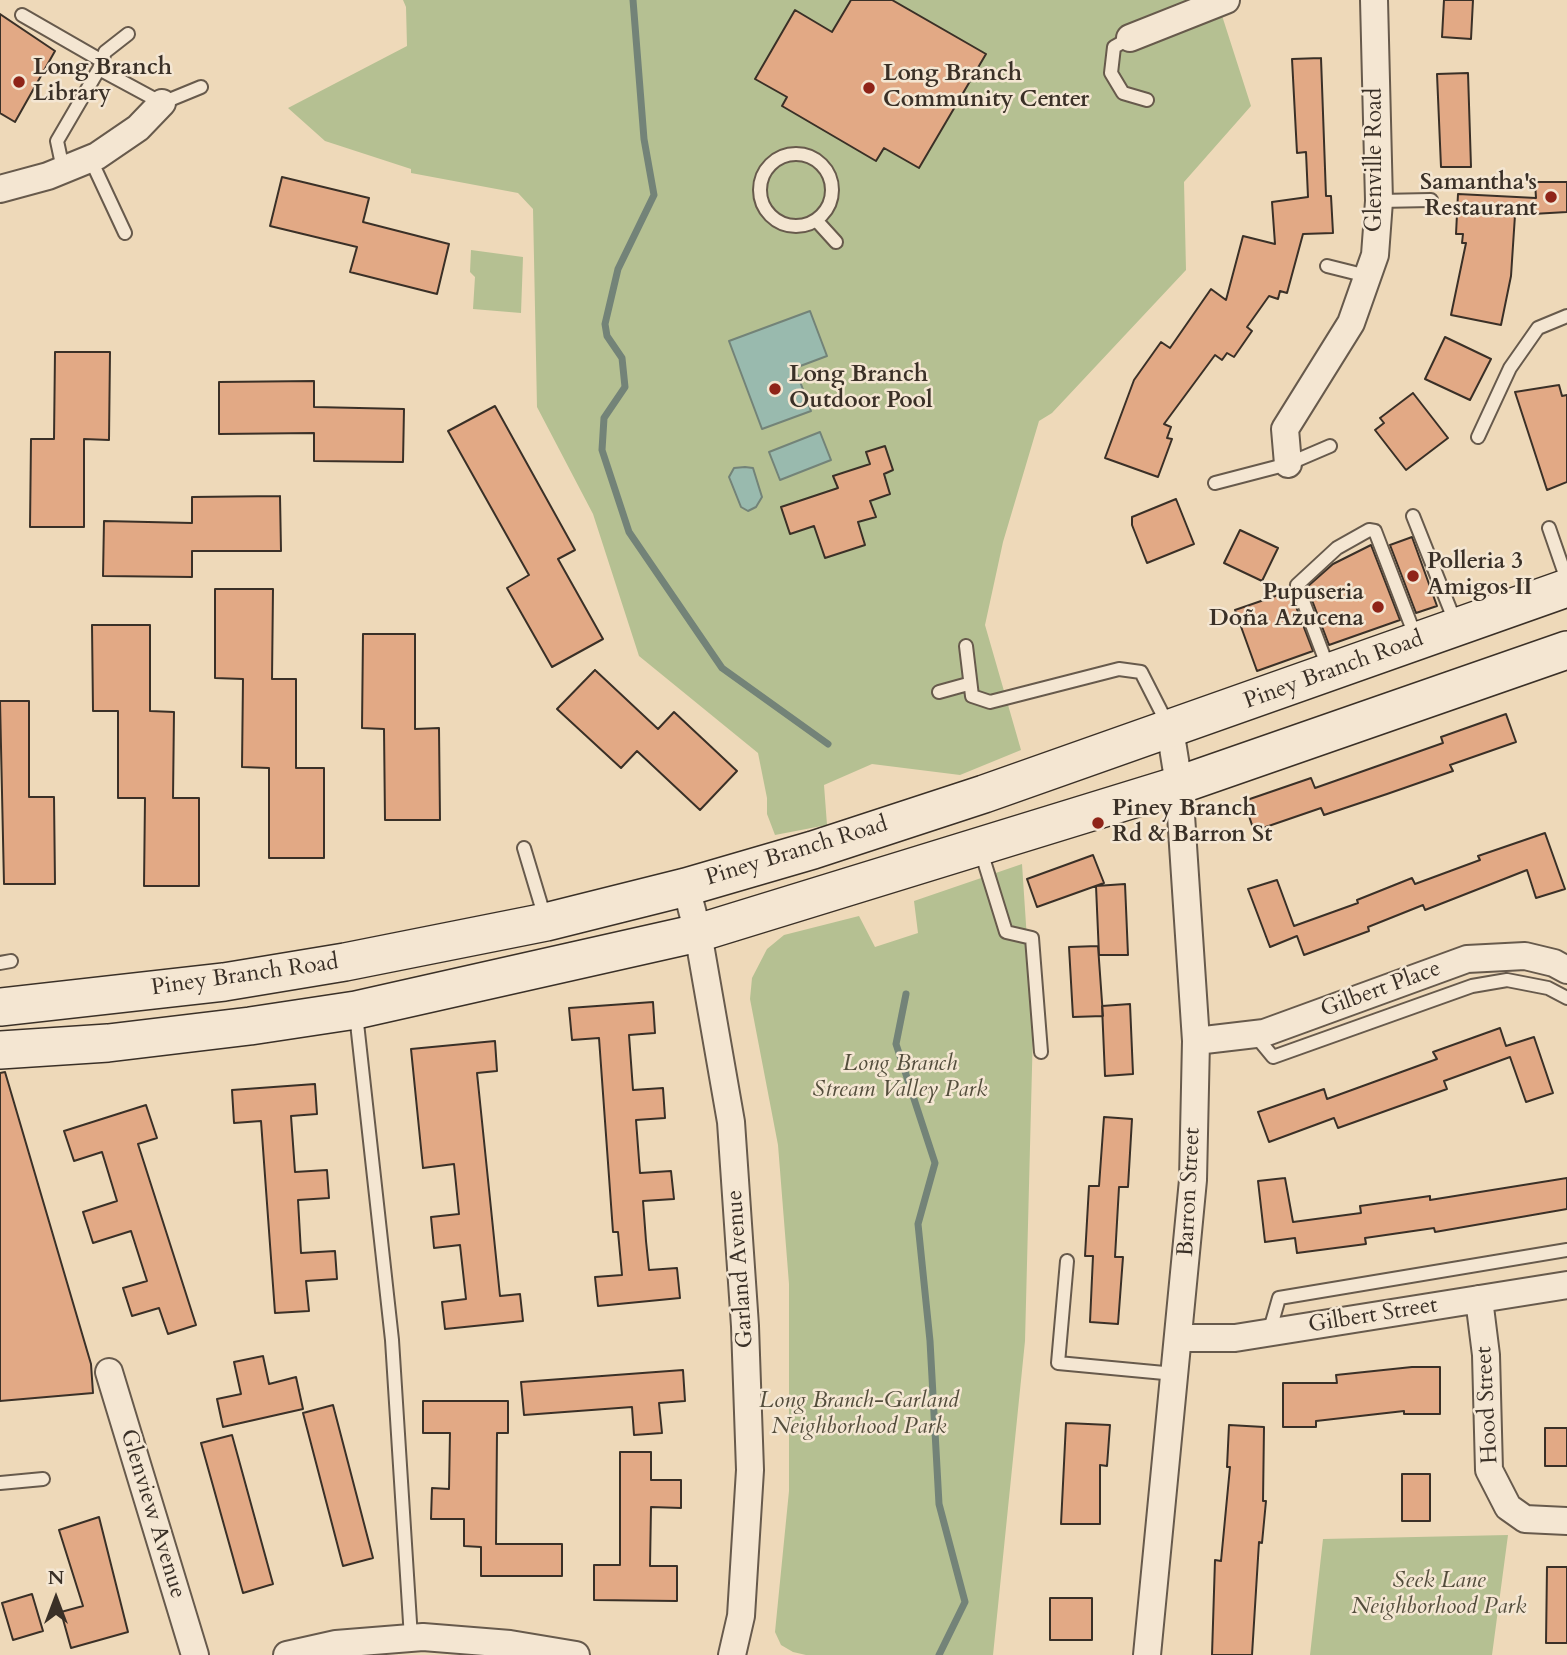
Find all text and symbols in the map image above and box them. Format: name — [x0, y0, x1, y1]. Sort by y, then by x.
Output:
place label: Long Branch Library — [33, 55, 172, 109]
place label: Long Branch Community Center — [883, 61, 1089, 115]
marker: Long Branch Library — [11, 74, 27, 90]
marker: Long Branch Community Center — [861, 80, 877, 96]
street label: Glenville Road — [1362, 88, 1390, 232]
place label: Samantha's Restaurant — [1420, 170, 1537, 224]
marker: Samantha's Restaurant — [1543, 189, 1559, 205]
place label: Long Branch Outdoor Pool — [789, 362, 933, 416]
marker: Long Branch Outdoor Pool — [767, 381, 783, 397]
place label: Polleria 3 Amigos II — [1427, 549, 1532, 603]
marker: Polleria 3 Amigos II — [1405, 568, 1421, 584]
place label: Pupuseria Doña Azucena — [1209, 580, 1364, 634]
marker: Pupuseria Doña Azucena — [1370, 599, 1386, 615]
street label: Piney Branch Road — [1241, 626, 1427, 716]
place label: Piney Branch Rd & Barron St — [1112, 796, 1272, 850]
street label: Piney Branch Road — [703, 811, 891, 893]
marker: Piney Branch Rd & Barron St — [1090, 815, 1106, 831]
street label: Piney Branch Road — [150, 949, 340, 1003]
street label: Gilbert Place — [1317, 956, 1445, 1024]
park label: Long Branch Stream Valley Park — [813, 1051, 987, 1105]
street label: Barron Street — [1173, 1127, 1207, 1257]
street label: Garland Avenue — [722, 1189, 760, 1349]
street label: Gilbert Street — [1306, 1292, 1440, 1340]
street label: Hood Street — [1471, 1345, 1505, 1465]
park label: Long Branch-Garland Neighborhood Park — [759, 1388, 959, 1442]
street label: Glenview Avenue — [113, 1426, 191, 1602]
north arrow — [21, 1564, 91, 1634]
text: N — [48, 1565, 64, 1591]
park label: Seek Lane Neighborhood Park — [1352, 1568, 1526, 1622]

